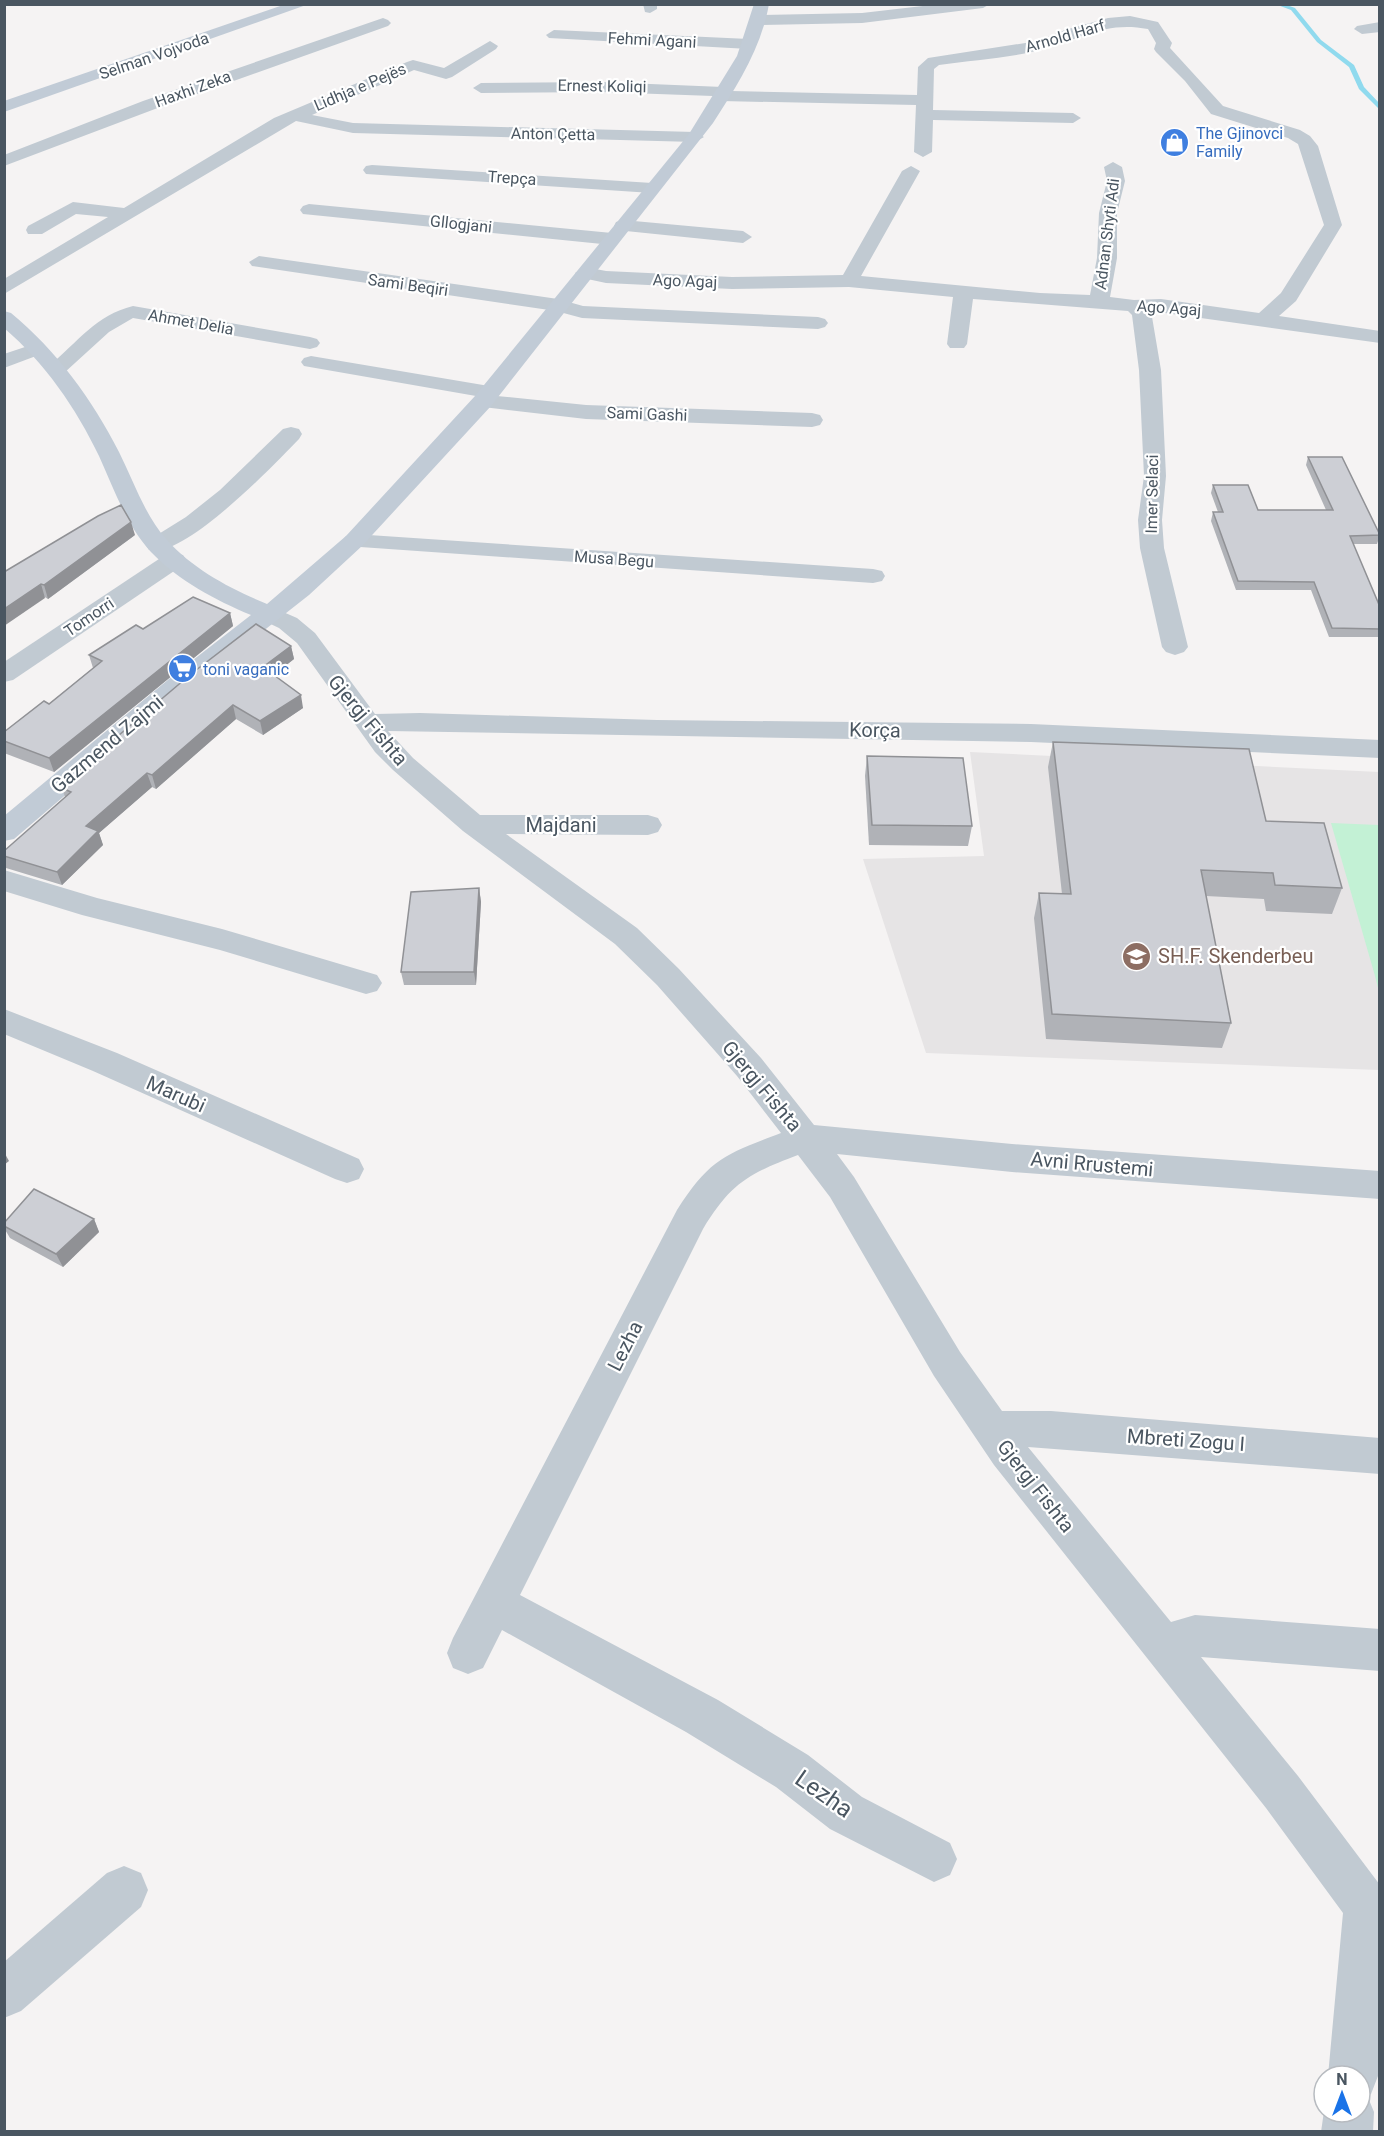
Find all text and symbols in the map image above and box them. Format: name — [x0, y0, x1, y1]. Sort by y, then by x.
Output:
street label: Arnold Harf — [1023, 15, 1107, 56]
street label: Selman Vojvoda — [97, 28, 211, 84]
street label: Fehmi Agani — [607, 28, 697, 52]
street label: Lidhja e Pejës — [311, 59, 409, 115]
street label: Haxhi Zeka — [152, 66, 234, 112]
street label: Ernest Koliqi — [557, 76, 647, 96]
street label: Anton Çetta — [511, 124, 595, 144]
place label: The Gjinovci Family — [1196, 124, 1283, 161]
shop icon: The Gjinovci Family — [1159, 126, 1191, 158]
street label: Trepça — [487, 167, 537, 189]
street label: Adnan Shyti Adi — [1091, 177, 1123, 291]
street label: Gllogjani — [429, 211, 493, 237]
street label: Sami Beqiri — [367, 270, 449, 300]
street label: Ago Agaj — [652, 270, 718, 292]
street label: Ago Agaj — [1136, 296, 1202, 320]
street label: Ahmet Delia — [147, 305, 235, 339]
street label: Sami Gashi — [606, 403, 688, 425]
street label: Imer Selaci — [1142, 454, 1162, 534]
street label: Musa Begu — [573, 547, 655, 571]
street label: Tomorri — [61, 594, 117, 640]
supermarket icon: toni vaganic — [166, 653, 198, 685]
place label: toni vaganic — [203, 660, 289, 679]
street label: Gjergj Fishta — [323, 670, 413, 770]
street label: Gazmend Zajmi — [46, 690, 168, 798]
street label: Korça — [849, 718, 901, 742]
street label: Majdani — [525, 813, 597, 837]
school or university icon: SH.F. Skenderbeu — [1121, 940, 1153, 972]
place label: SH.F. Skenderbeu — [1158, 944, 1313, 968]
street label: Gjergj Fishta — [717, 1036, 807, 1136]
street label: Marubi — [143, 1070, 209, 1118]
street label: Avni Rrustemi — [1030, 1147, 1154, 1181]
street label: Lezha — [602, 1317, 648, 1375]
street label: Mbreti Zogu I — [1126, 1424, 1246, 1456]
street label: Gjergj Fishta — [992, 1435, 1080, 1537]
street label: Lezha — [790, 1764, 858, 1824]
north arrow — [1312, 2064, 1372, 2124]
text: N — [1336, 2070, 1348, 2089]

